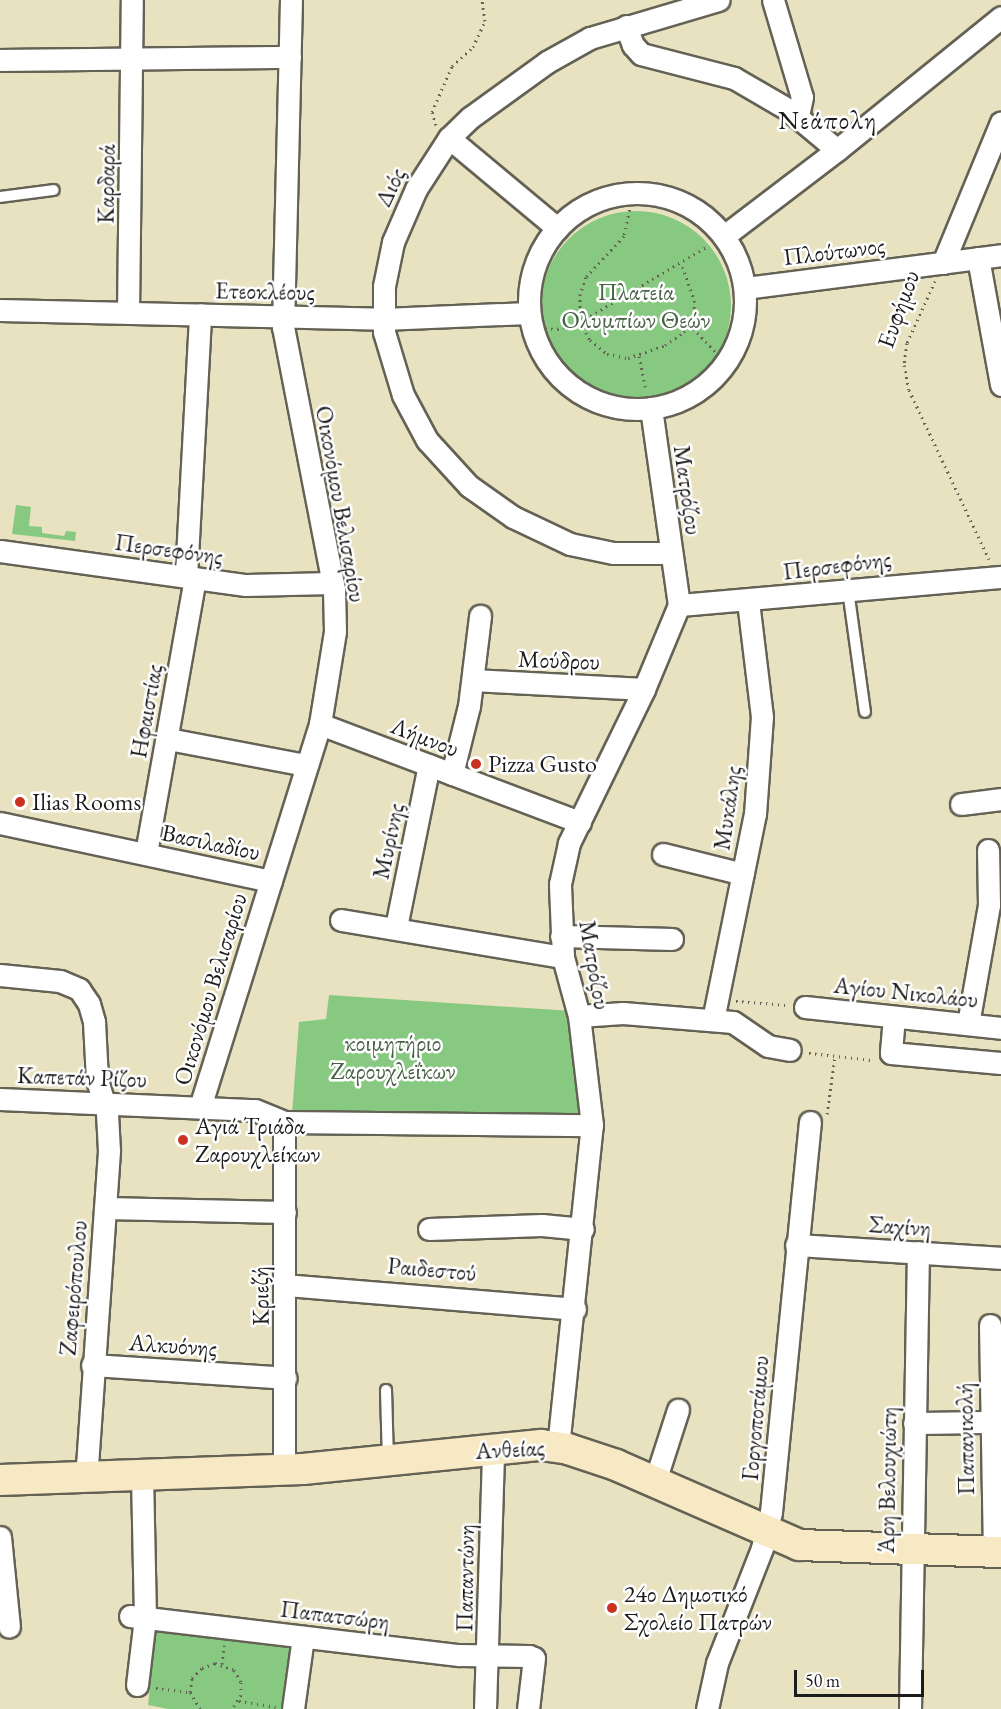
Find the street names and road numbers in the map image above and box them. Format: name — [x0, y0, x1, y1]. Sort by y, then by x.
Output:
street label: Καρδαρά — [91, 144, 121, 224]
street label: Διός — [368, 163, 412, 211]
street label: Πλούτωνος — [782, 230, 886, 272]
street label: Ευφήμου — [871, 266, 925, 352]
street label: Ετεοκλέους — [215, 276, 315, 306]
street label: Οικονόμου Βελισαρίου — [310, 403, 372, 605]
street label: Ματρόζου — [667, 443, 709, 537]
street label: Περσεφόνης — [113, 527, 225, 571]
street label: Περσεφόνης — [781, 544, 893, 586]
street label: Μούδρου — [518, 644, 600, 676]
street label: Ηφαιστίας — [124, 662, 168, 760]
street label: Λήμνου — [387, 711, 463, 763]
street label: Μυκάλης — [707, 764, 747, 852]
street label: Μυρίνης — [366, 800, 410, 882]
street label: Βασιλαδίου — [159, 818, 263, 866]
street label: Οικονόμου Βελισαρίου — [167, 890, 253, 1088]
street label: Ματρόζου — [573, 918, 617, 1012]
street label: Αγίου Νικολάου — [832, 970, 980, 1014]
street label: Καπετάν Ρίζου — [17, 1060, 147, 1094]
street label: Σαχίνη — [868, 1209, 932, 1243]
street label: Ζαφειρόπουλου — [53, 1219, 93, 1357]
street label: Ραιδεστού — [386, 1251, 478, 1287]
street label: Κριεζή — [245, 1266, 275, 1326]
street label: Αλκυόνης — [128, 1328, 218, 1362]
street label: Γοργοποτάμου — [735, 1354, 775, 1482]
street label: Παπανικολή — [950, 1382, 980, 1496]
street label: Άρη Βελουχιώτη — [871, 1406, 903, 1554]
street label: Ανθείας — [475, 1433, 545, 1465]
street label: Παπαντώνη — [450, 1524, 480, 1632]
street label: Παπατσώρη — [279, 1594, 391, 1636]

